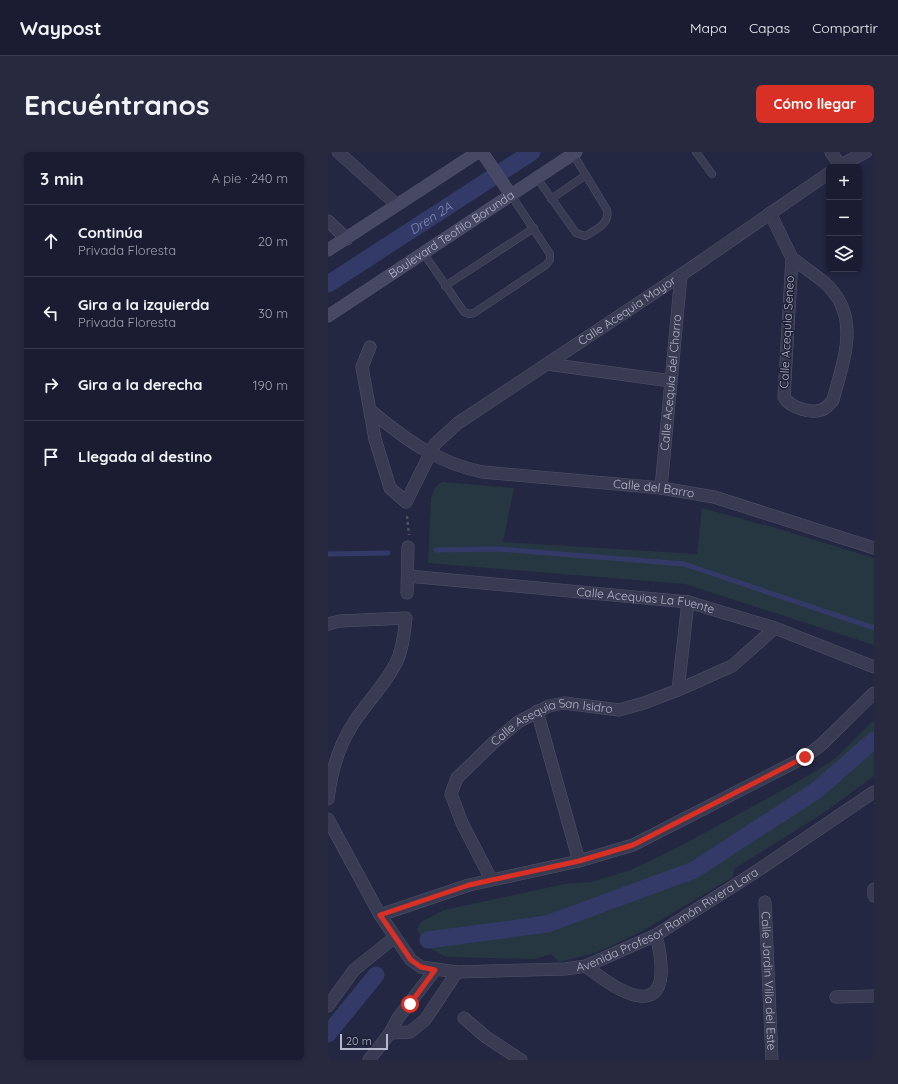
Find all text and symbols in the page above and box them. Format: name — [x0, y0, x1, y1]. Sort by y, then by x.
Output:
text: Waypost — [20, 16, 102, 40]
text: Mapa — [690, 19, 727, 37]
text: Capas — [749, 19, 790, 37]
text: Compartir — [812, 19, 878, 37]
button: Cómo llegar — [756, 85, 874, 123]
text: Encuéntranos — [24, 87, 209, 122]
map controls — [826, 164, 862, 272]
button: + — [826, 164, 862, 200]
text: 3 min — [40, 168, 84, 189]
text: A pie · 240 m — [211, 170, 288, 186]
street label: Boulevard Teofilo Borunda — [385, 187, 517, 281]
water label: Dren 2A — [406, 198, 455, 238]
button: − — [826, 200, 862, 236]
text: Continúa — [78, 223, 143, 242]
icon: ahead — [40, 230, 62, 252]
text: 20 m — [258, 233, 288, 249]
button: layers — [826, 236, 862, 272]
text: Privada Floresta — [78, 242, 176, 258]
street label: Calle Acequia Mayor — [575, 272, 679, 348]
street label: Calle Acequia Seneo — [776, 275, 797, 389]
text: Gira a la izquierda — [78, 295, 210, 314]
icon: left — [40, 302, 62, 324]
text: 30 m — [258, 305, 288, 321]
text: Privada Floresta — [78, 314, 176, 330]
street label: Calle Acequia del Charro — [657, 314, 684, 451]
icon: right — [40, 374, 62, 396]
text: Gira a la derecha — [78, 375, 203, 394]
text: 190 m — [253, 377, 288, 393]
icon: arrive — [40, 446, 62, 468]
text: Llegada al destino — [78, 447, 212, 466]
street label: Calle del Barro — [612, 476, 696, 501]
street label: Calle Acequias La Fuente — [576, 584, 717, 617]
street label: Calle Asequia San Isidro — [487, 695, 614, 749]
route end — [796, 748, 814, 766]
street label: Avenida Profesor Ramón Rivera Lara — [575, 864, 761, 974]
street label: Calle Jardin Villa del Este — [758, 911, 780, 1051]
route start — [401, 995, 419, 1013]
scale bar — [340, 1032, 388, 1051]
text: 20 m — [346, 1034, 372, 1048]

